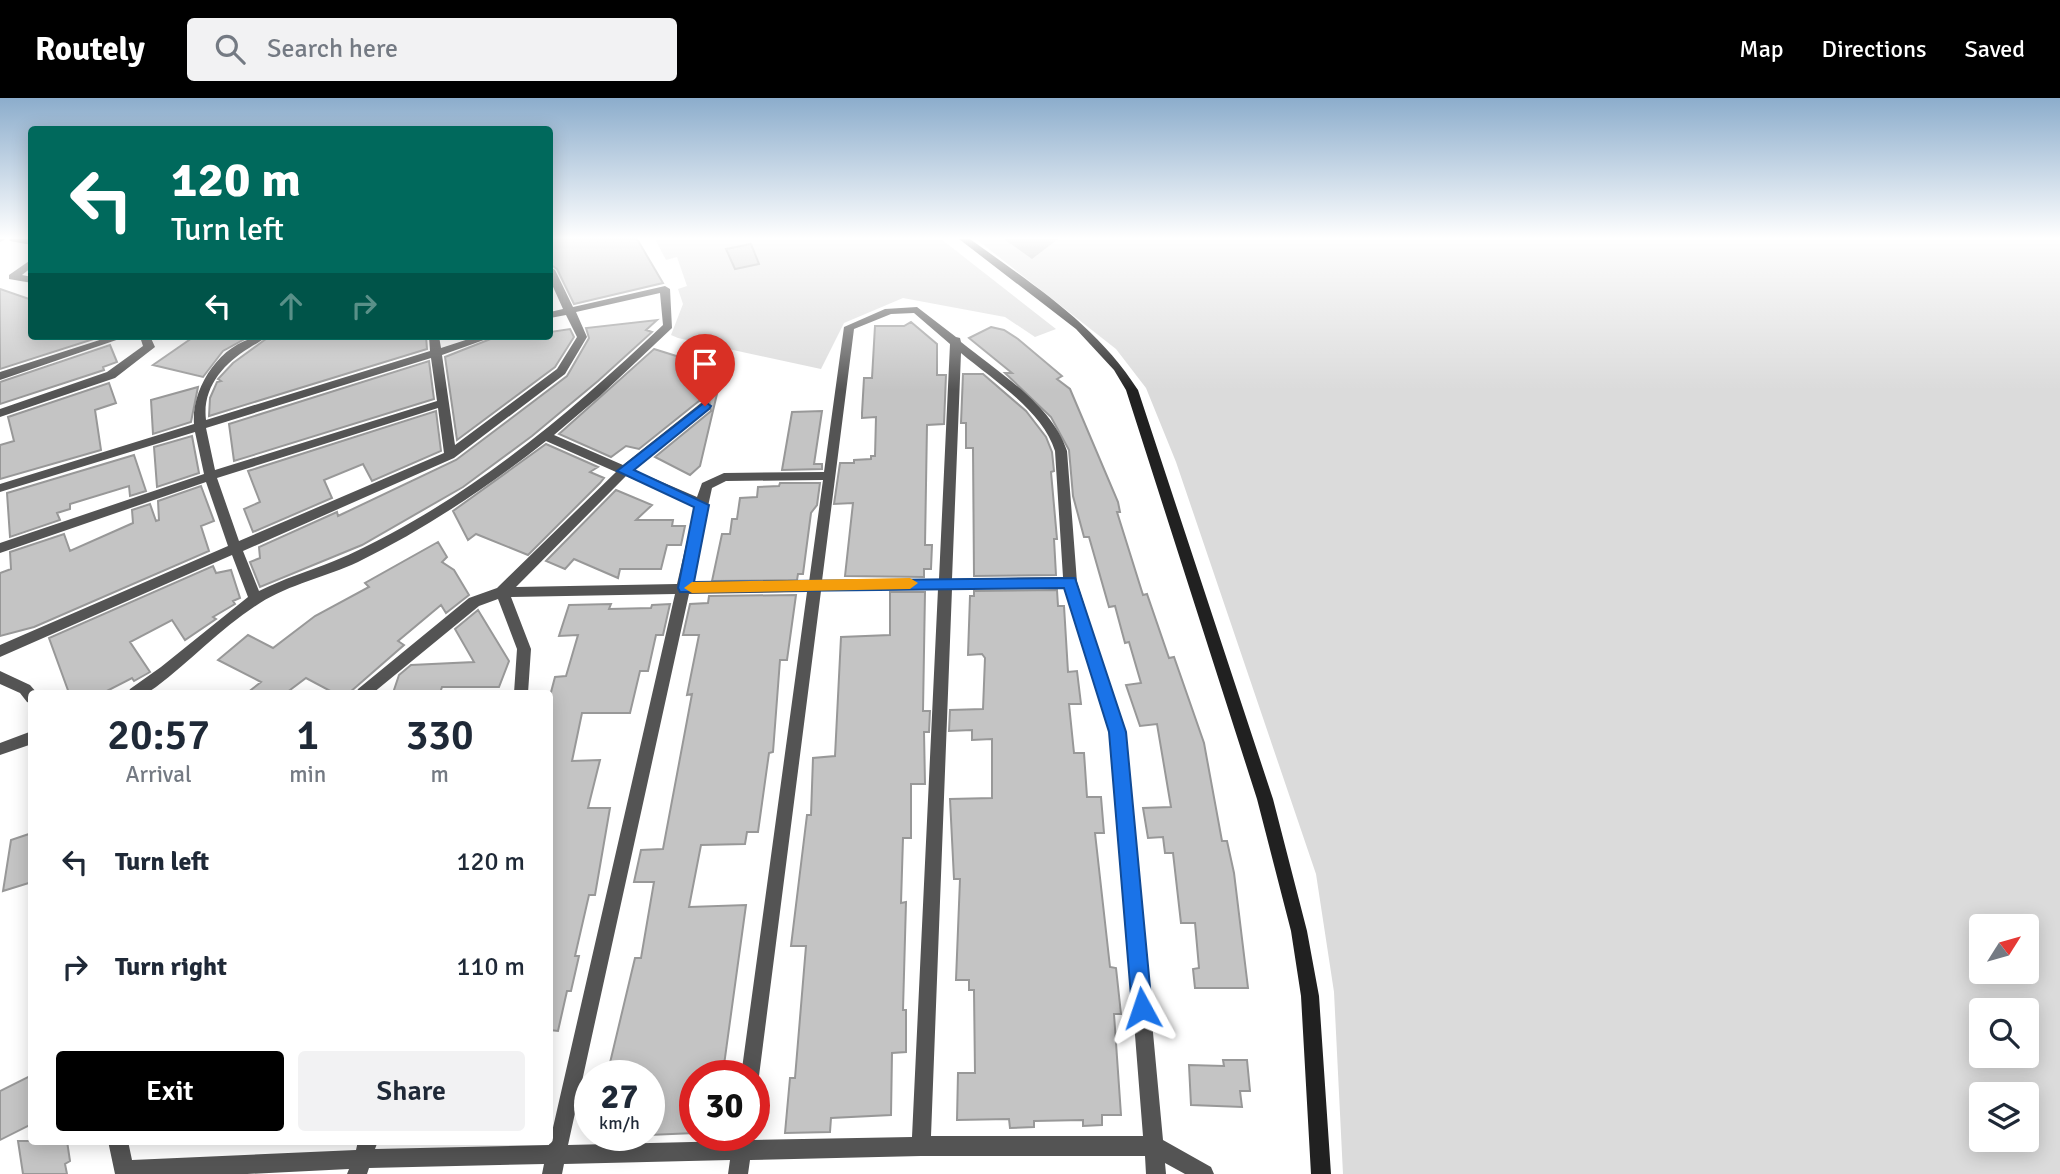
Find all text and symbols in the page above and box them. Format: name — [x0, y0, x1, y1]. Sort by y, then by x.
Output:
search box — [187, 18, 677, 81]
text: Routely — [35, 29, 145, 70]
icon: search — [211, 30, 249, 68]
text: Search here — [267, 33, 398, 65]
text: Map — [1739, 34, 1784, 64]
text: Directions — [1822, 34, 1927, 64]
text: Saved — [1965, 34, 2025, 64]
text: 120 m — [171, 150, 301, 210]
icon: left — [56, 154, 147, 245]
text: Turn left — [171, 210, 284, 249]
icon: left — [199, 287, 237, 325]
icon: ahead — [272, 287, 310, 325]
icon: right — [345, 287, 383, 325]
pin — [675, 334, 735, 406]
icon: arrive — [686, 345, 724, 383]
text: 20:57 — [107, 710, 210, 761]
text: 1 — [296, 710, 319, 761]
text: 330 — [406, 710, 474, 761]
text: Arrival — [125, 760, 192, 789]
text: min — [289, 760, 326, 789]
text: m — [430, 760, 449, 789]
icon: left — [56, 843, 94, 881]
text: Turn left — [115, 846, 209, 878]
text: 120 m — [456, 846, 525, 878]
north arrow — [1969, 914, 2039, 984]
map controls — [1969, 914, 2039, 1152]
icon: right — [56, 948, 94, 986]
text: Turn right — [115, 951, 227, 983]
text: 110 m — [456, 951, 525, 983]
position arrow — [1105, 971, 1179, 1045]
button: search — [1969, 998, 2039, 1068]
button: Exit — [56, 1051, 284, 1131]
button: Share — [298, 1051, 525, 1131]
speed limit sign: 30 — [679, 1060, 770, 1151]
text: 27 — [601, 1075, 638, 1118]
button: layers — [1969, 1082, 2039, 1152]
text: km/h — [599, 1112, 640, 1134]

